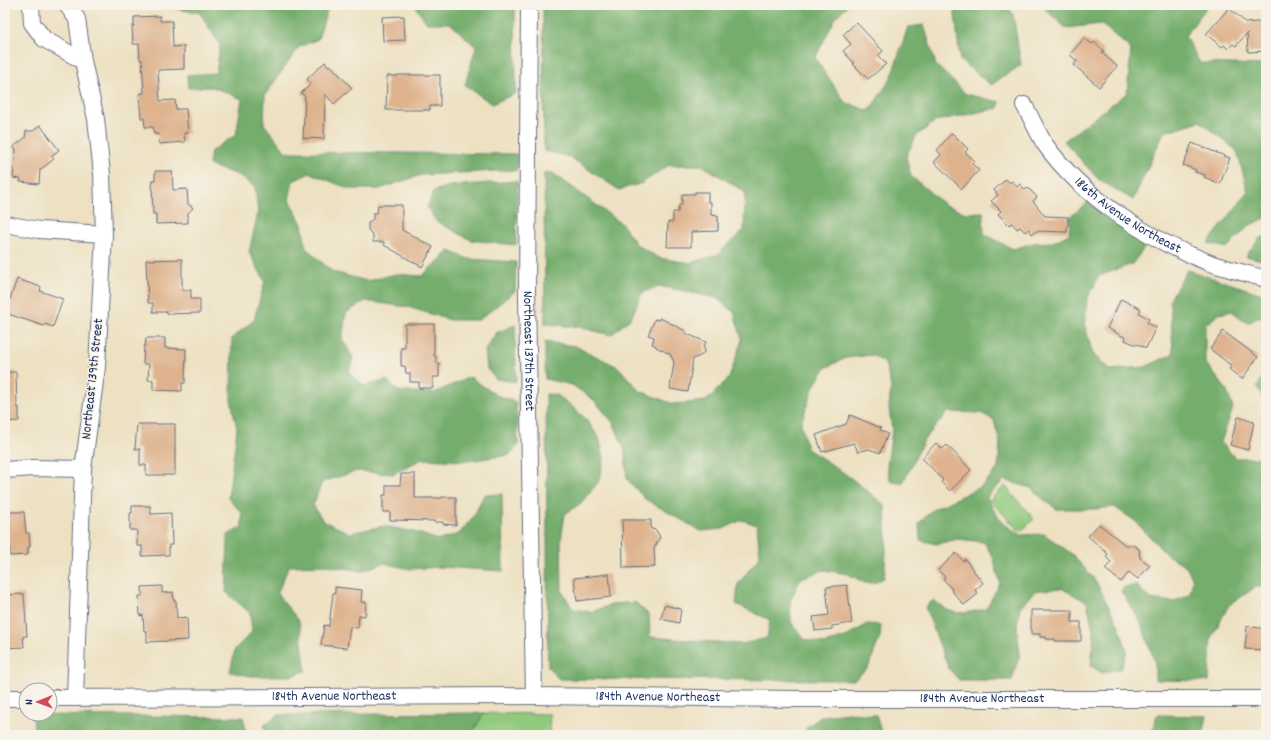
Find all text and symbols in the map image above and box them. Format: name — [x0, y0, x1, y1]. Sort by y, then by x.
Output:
street label: 186th Avenue Northeast — [1069, 173, 1184, 259]
street label: Northeast 137th Street — [517, 291, 539, 411]
street label: Northeast 139th Street — [77, 318, 109, 440]
north arrow — [18, 682, 58, 722]
street label: 184th Avenue Northeast — [272, 687, 396, 707]
street label: 184th Avenue Northeast — [596, 687, 720, 708]
street label: 184th Avenue Northeast — [920, 689, 1044, 709]
text: N — [22, 699, 38, 705]

